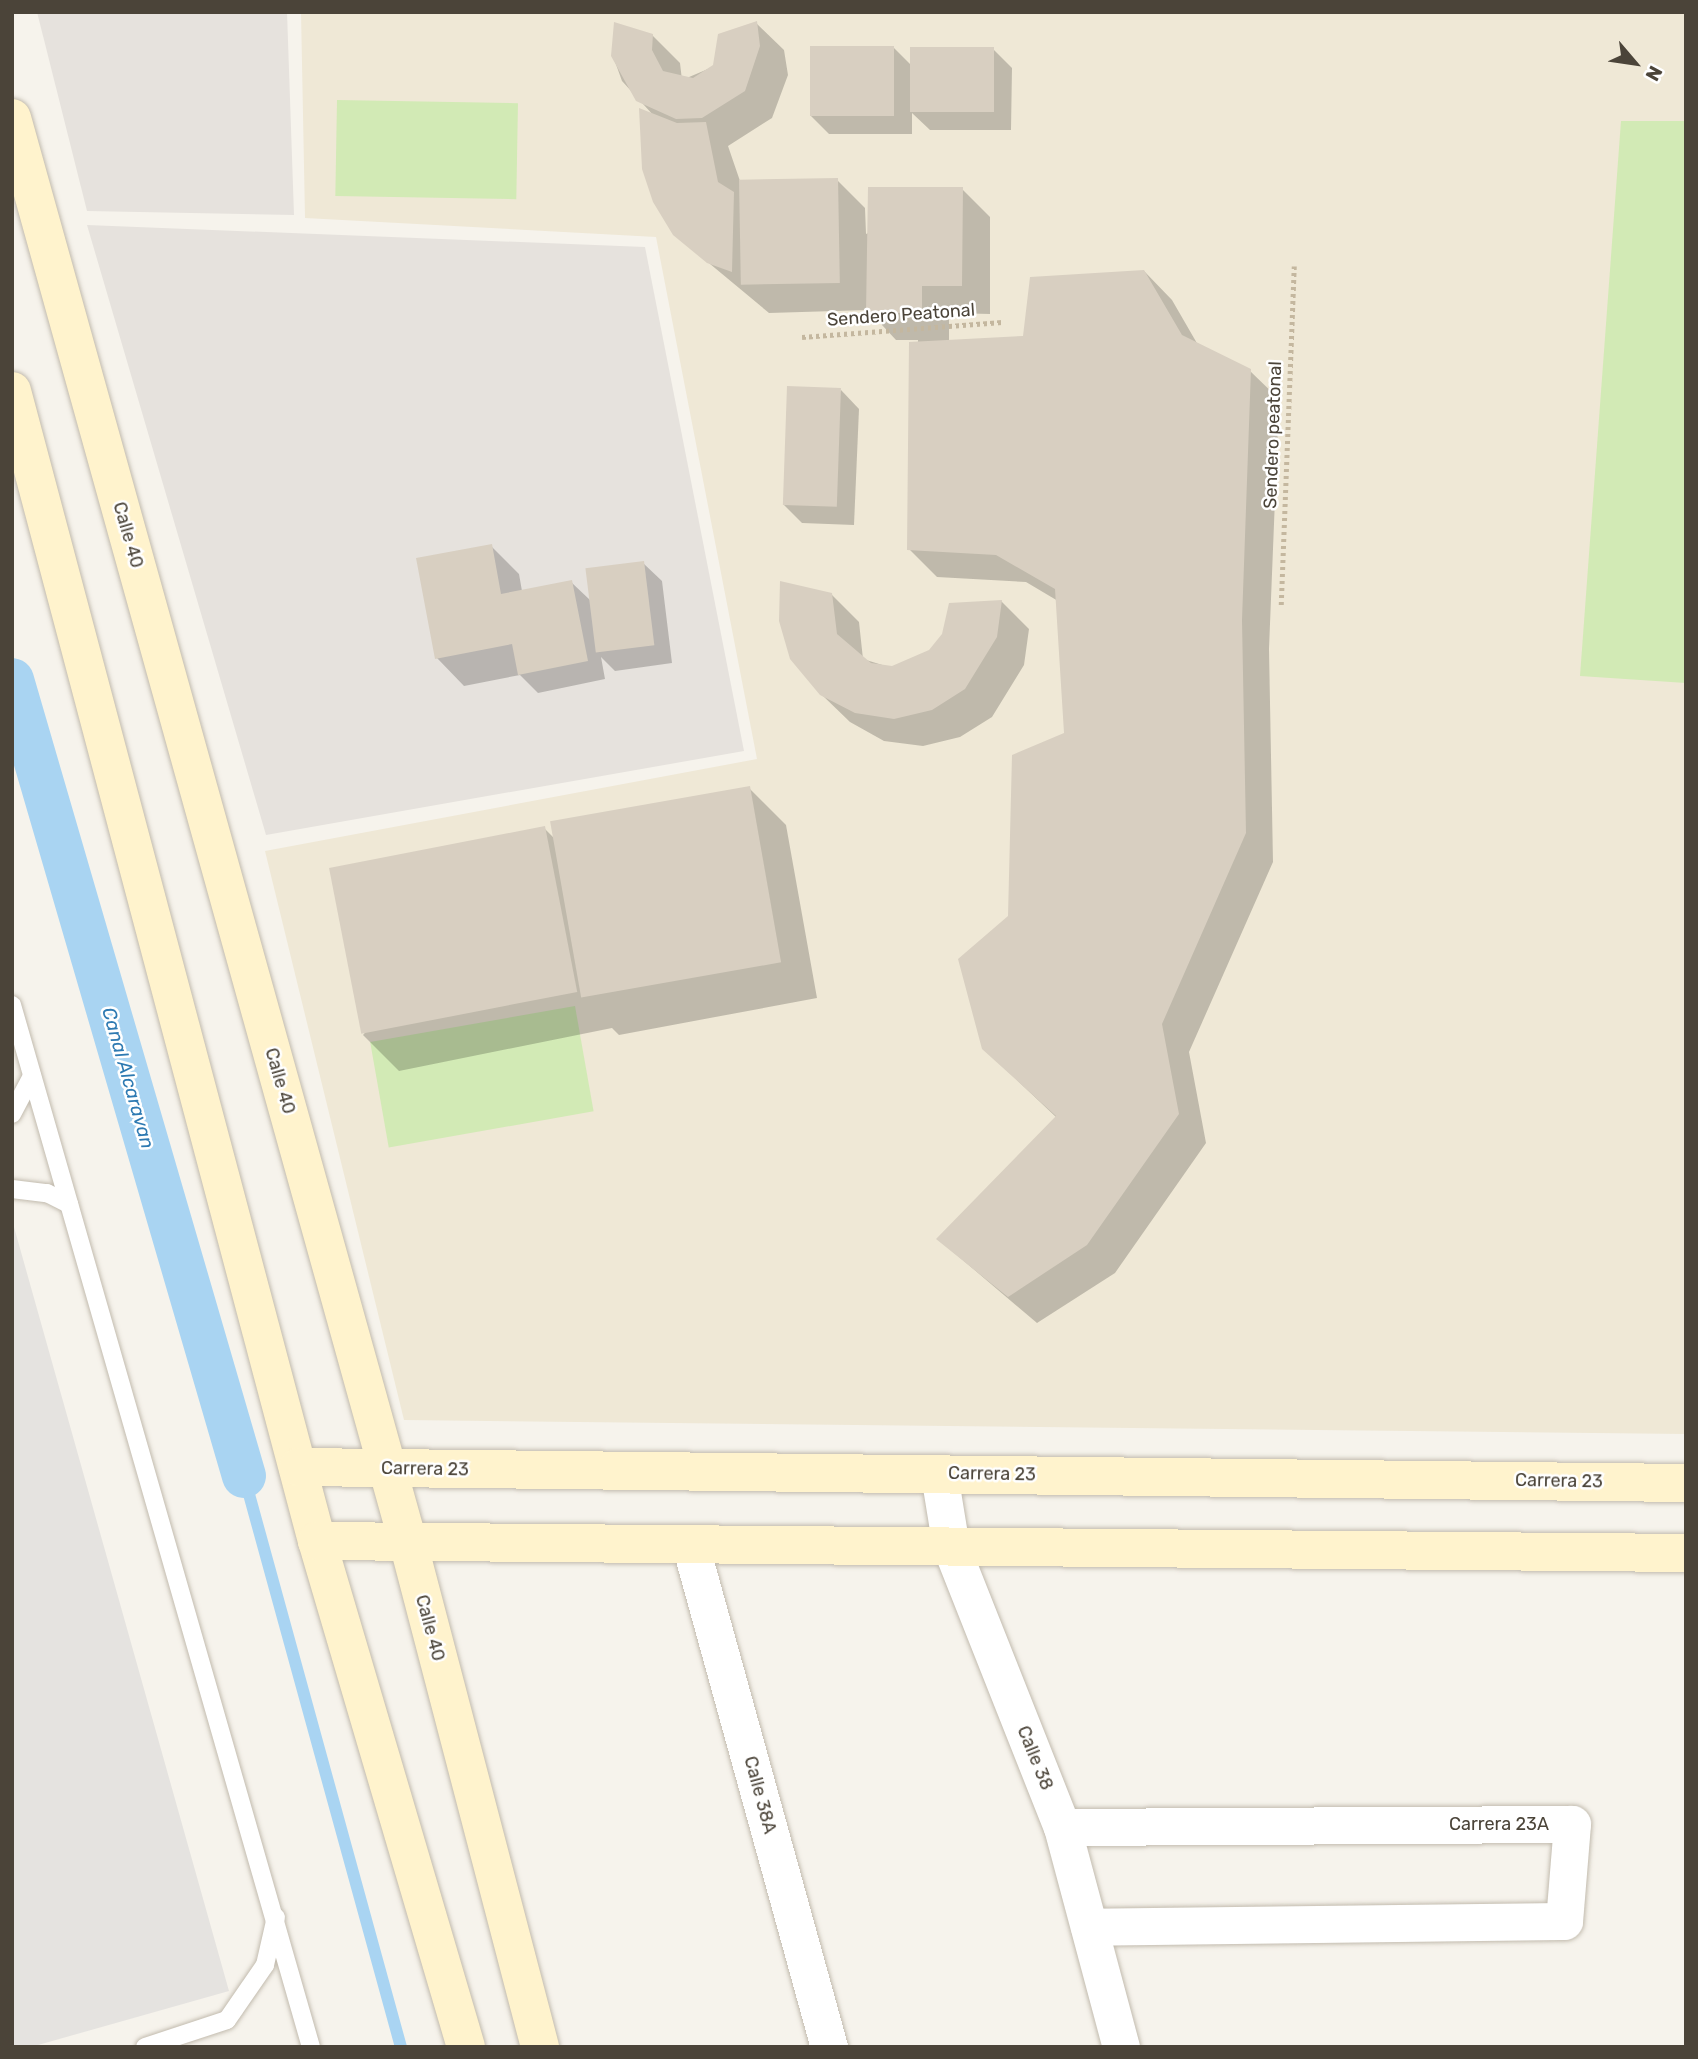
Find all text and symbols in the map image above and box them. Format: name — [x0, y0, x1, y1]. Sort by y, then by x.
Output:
north arrow — [1600, 28, 1670, 98]
text: N — [1640, 62, 1667, 85]
street label: Sendero Peatonal — [826, 299, 976, 331]
street label: Sendero peatonal — [1260, 361, 1286, 509]
street label: Calle 40 — [108, 499, 148, 571]
water label: Canal Alcaravan — [97, 1005, 159, 1151]
street label: Calle 40 — [260, 1045, 300, 1117]
street label: Carrera 23 — [381, 1457, 469, 1481]
street label: Carrera 23 — [948, 1462, 1036, 1486]
street label: Carrera 23 — [1515, 1469, 1603, 1493]
street label: Calle 40 — [411, 1592, 449, 1664]
street label: Calle 38 — [1012, 1723, 1058, 1793]
street label: Calle 38A — [739, 1754, 781, 1836]
street label: Carrera 23A — [1449, 1813, 1549, 1835]

